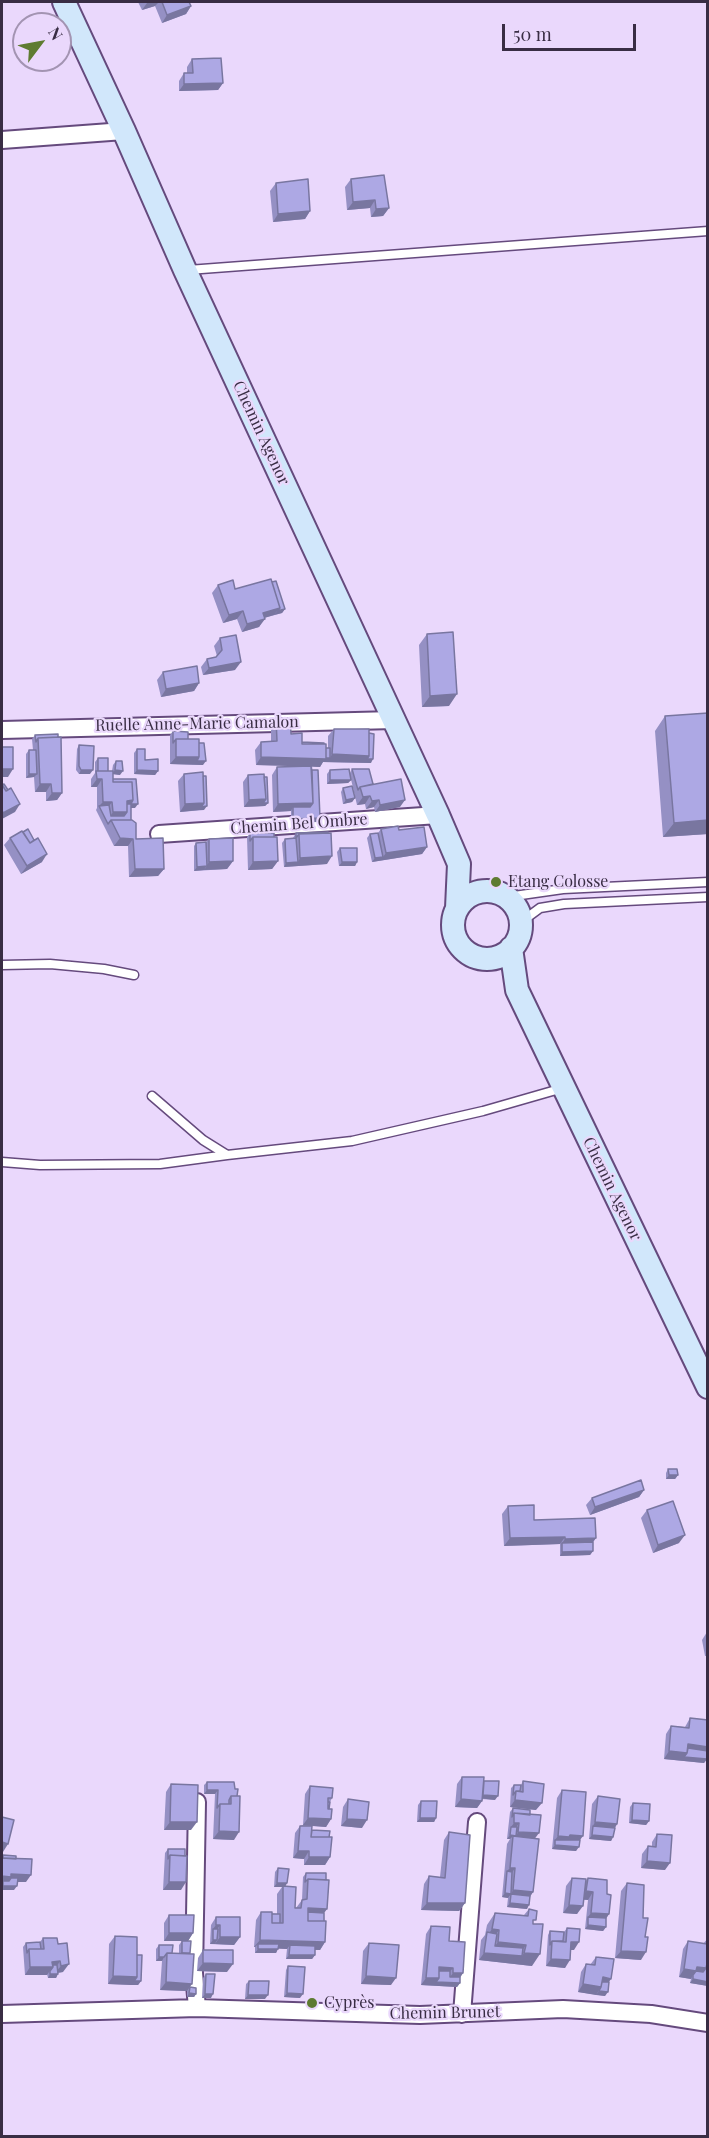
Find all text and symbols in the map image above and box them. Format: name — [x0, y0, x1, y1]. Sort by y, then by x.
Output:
north arrow — [12, 12, 72, 72]
scale bar — [505, 12, 638, 50]
text: 50 m — [513, 22, 552, 46]
text: N — [44, 23, 68, 44]
street label: Chemin Agenor — [228, 378, 294, 488]
street label: Ruelle Anne-Marie Camalon — [95, 713, 299, 735]
street label: Chemin Bel Ombre — [230, 810, 368, 838]
place label: Etang Colosse — [508, 872, 608, 892]
marker: Etang Colosse — [489, 875, 503, 889]
street label: Chemin Agenor — [579, 1134, 645, 1244]
place label: Cyprès — [324, 1993, 374, 2013]
marker: Cyprès — [305, 1996, 319, 2010]
street label: Chemin Brunet — [390, 2002, 500, 2024]

